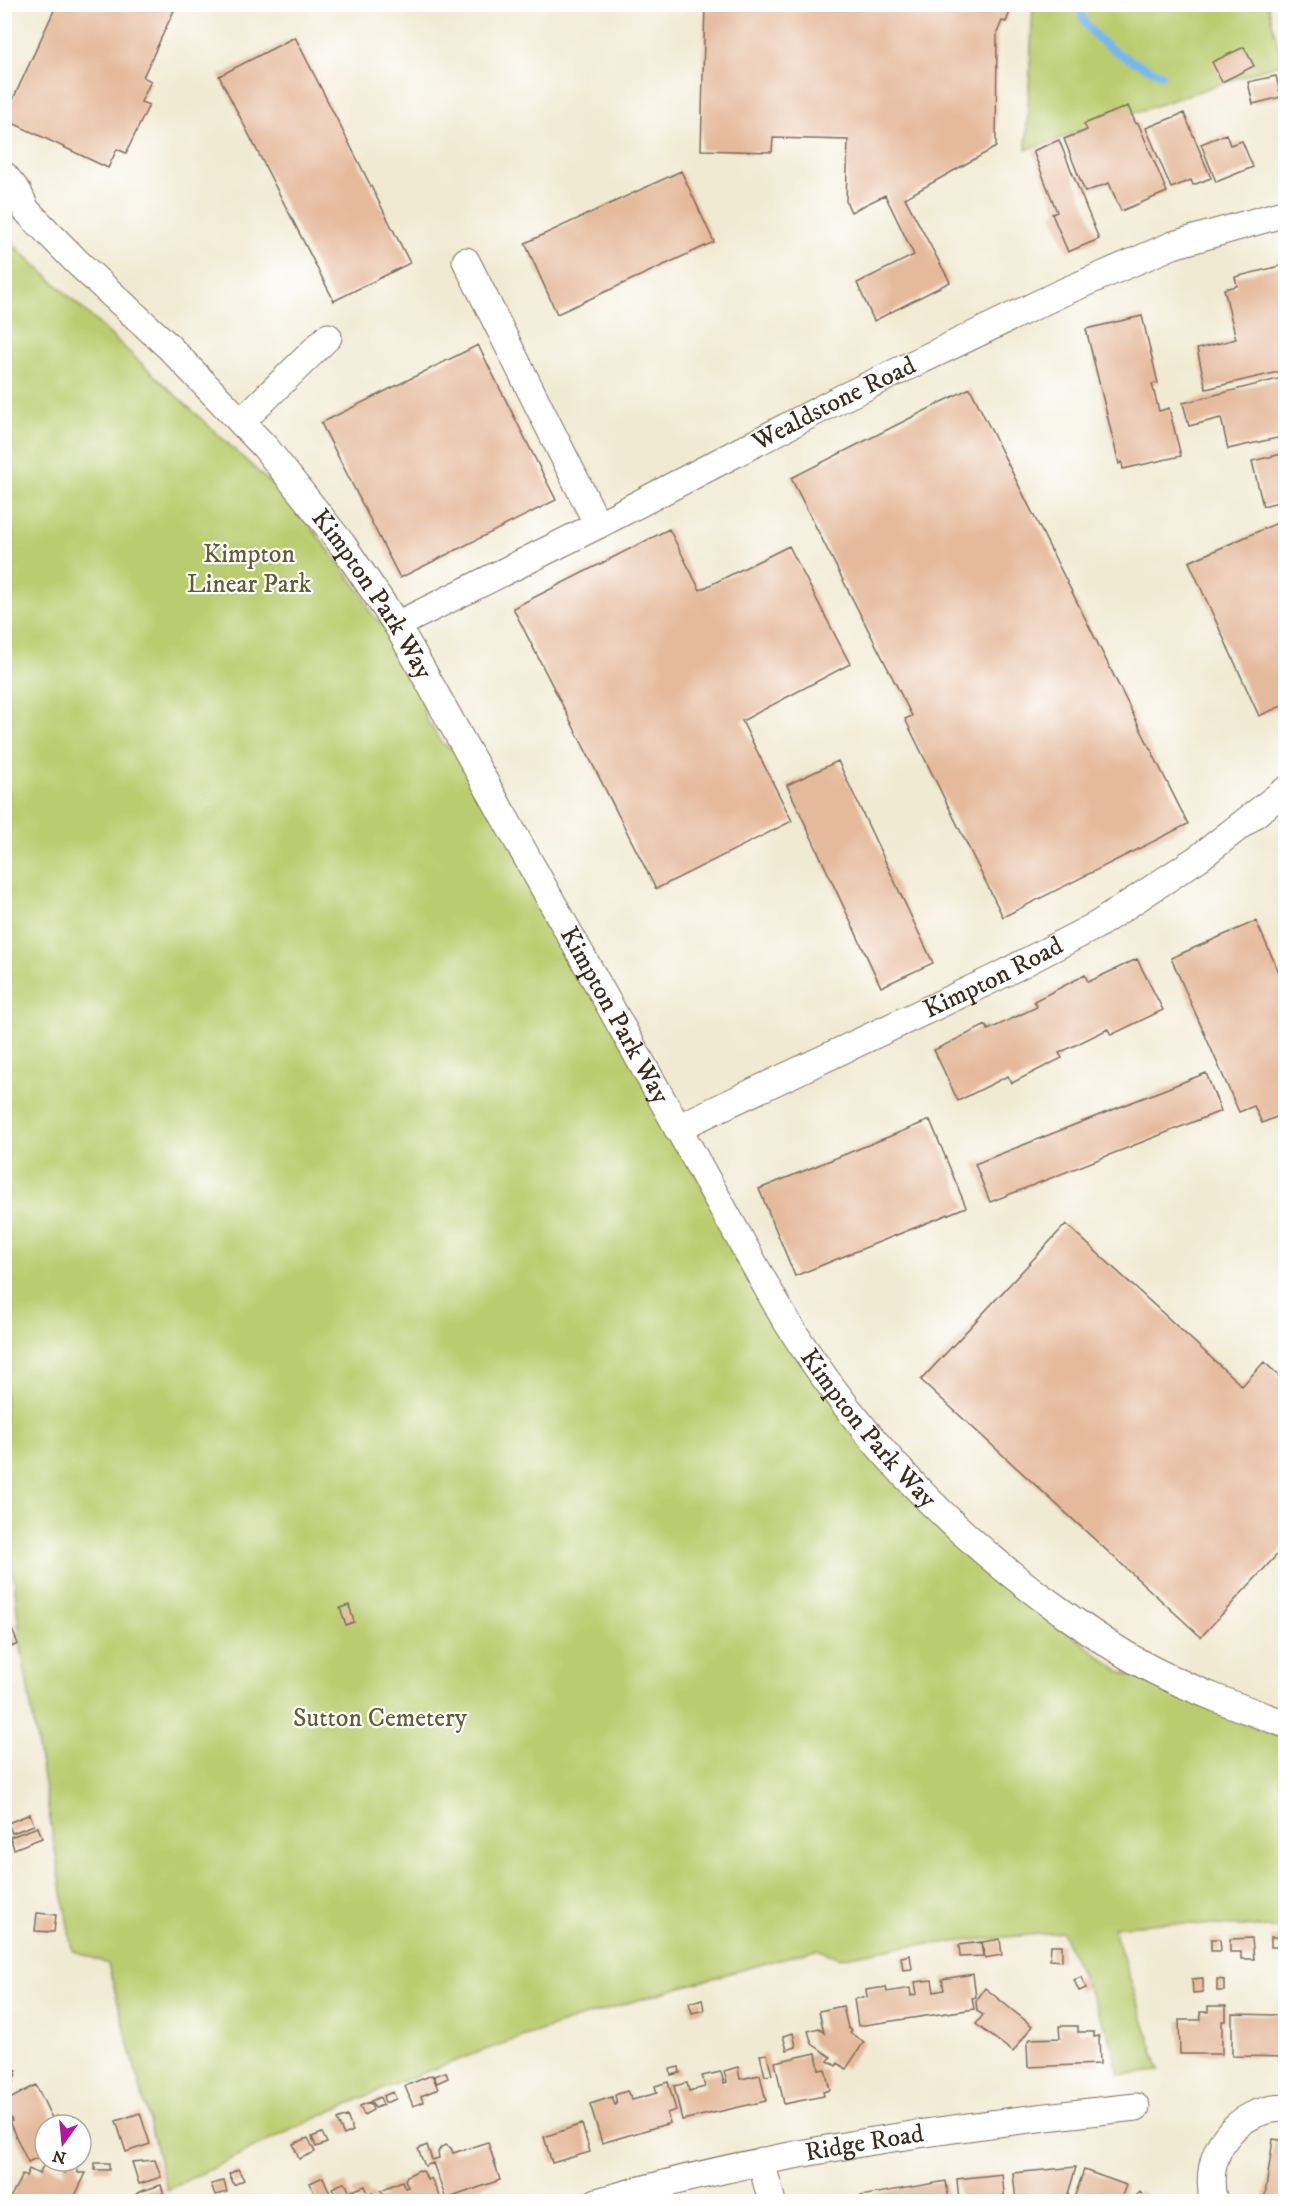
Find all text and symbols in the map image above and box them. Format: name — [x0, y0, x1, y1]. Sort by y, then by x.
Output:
street label: Wealdstone Road — [746, 349, 921, 459]
street label: Kimpton Park Way — [304, 502, 441, 686]
park label: Kimpton Linear Park — [187, 538, 311, 601]
street label: Kimpton Park Way — [552, 921, 678, 1110]
street label: Kimpton Road — [918, 929, 1068, 1026]
street label: Kimpton Park Way — [793, 1342, 944, 1516]
park label: Sutton Cemetery — [293, 1702, 468, 1735]
north arrow — [33, 2113, 93, 2173]
street label: Ridge Road — [802, 2117, 926, 2169]
text: N — [50, 2145, 68, 2168]

